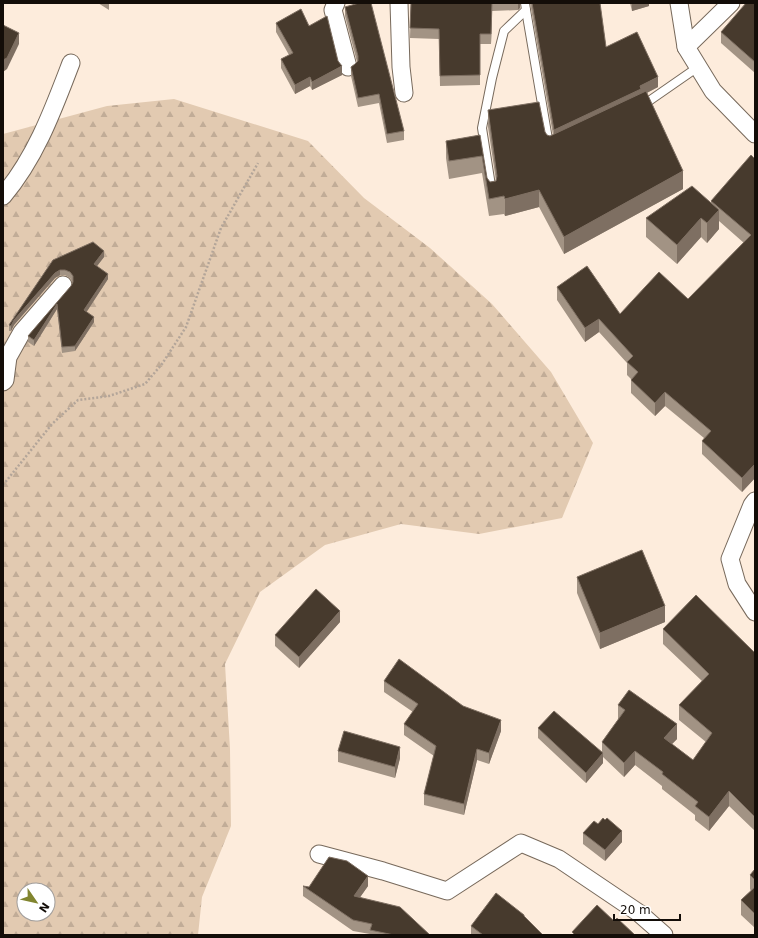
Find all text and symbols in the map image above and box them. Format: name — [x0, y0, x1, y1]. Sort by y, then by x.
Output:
north arrow — [16, 882, 56, 922]
scale bar — [614, 896, 680, 922]
text: N — [36, 900, 52, 915]
text: 20 m — [620, 903, 651, 917]

